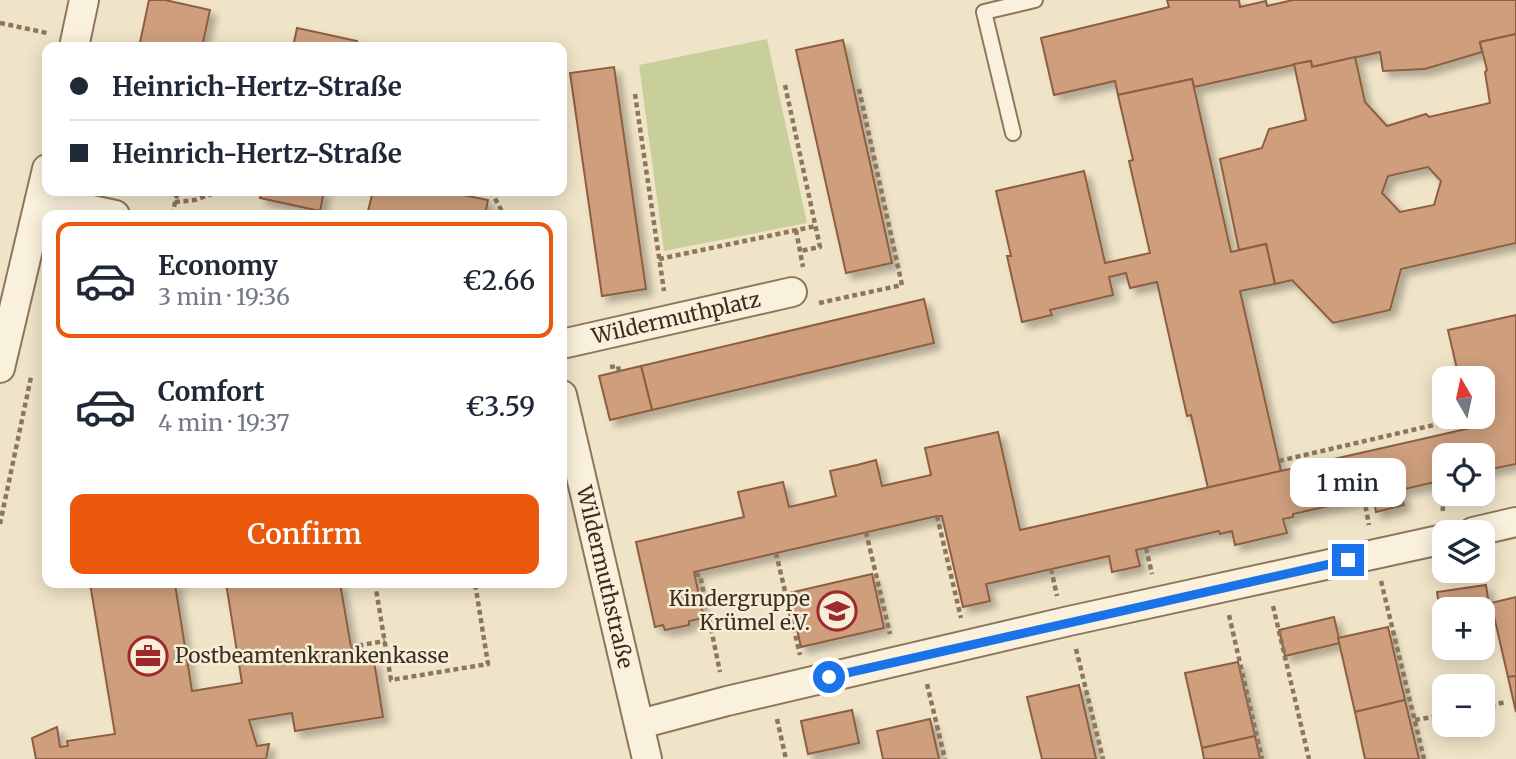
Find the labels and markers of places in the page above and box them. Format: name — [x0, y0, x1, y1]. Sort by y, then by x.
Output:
place label: Kindergruppe Krümel e.V. — [669, 585, 810, 636]
school or university icon: Kindergruppe Krümel e.V. — [816, 590, 858, 632]
office icon: Postbeamtenkrankenkasse — [127, 635, 169, 677]
place label: Postbeamtenkrankenkasse — [175, 642, 449, 669]

